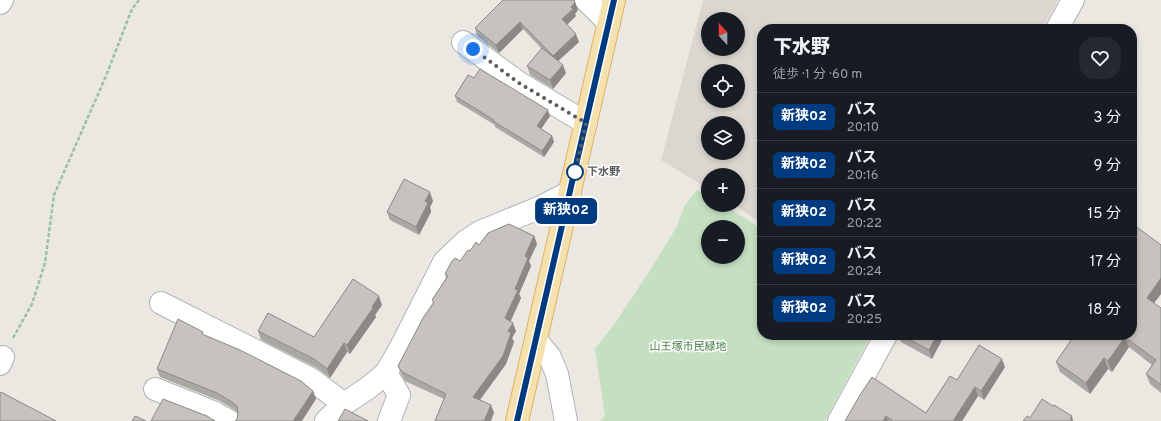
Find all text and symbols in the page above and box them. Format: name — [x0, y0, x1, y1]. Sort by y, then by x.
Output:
north arrow — [701, 12, 745, 56]
map controls — [701, 12, 745, 264]
text: 下水野 — [773, 36, 830, 60]
button: heart — [1079, 37, 1121, 79]
your location — [463, 39, 483, 59]
button: locate — [701, 64, 745, 108]
text: 徒歩 · 1 分 · 60 m — [773, 67, 862, 83]
text: バス — [847, 101, 877, 120]
text: 新狭02 — [781, 108, 827, 125]
text: 3 分 — [1093, 109, 1121, 128]
button: layers — [701, 116, 745, 160]
text: 20:10 — [847, 120, 879, 136]
text: バス — [847, 149, 877, 168]
text: 新狭02 — [781, 156, 827, 173]
text: 9 分 — [1094, 157, 1121, 176]
marker: 下水野 — [566, 163, 584, 181]
place label: 下水野 — [587, 165, 621, 179]
button: + — [701, 168, 745, 212]
text: 20:16 — [847, 168, 879, 184]
text: バス — [847, 197, 877, 216]
line badge: 新狭02 — [538, 198, 594, 224]
text: 新狭02 — [543, 202, 589, 219]
text: 新狭02 — [781, 204, 827, 221]
text: 15 分 — [1088, 205, 1121, 224]
text: 20:22 — [847, 216, 882, 232]
button: − — [701, 220, 745, 264]
text: バス — [847, 245, 877, 264]
text: 新狭02 — [781, 252, 827, 269]
text: 17 分 — [1090, 253, 1121, 272]
text: 20:24 — [847, 264, 882, 280]
text: バス — [847, 293, 877, 312]
text: 新狭02 — [781, 300, 827, 317]
text: 18 分 — [1088, 301, 1121, 320]
text: 20:25 — [847, 312, 882, 328]
park label: 山王塚市民緑地 — [650, 340, 727, 354]

